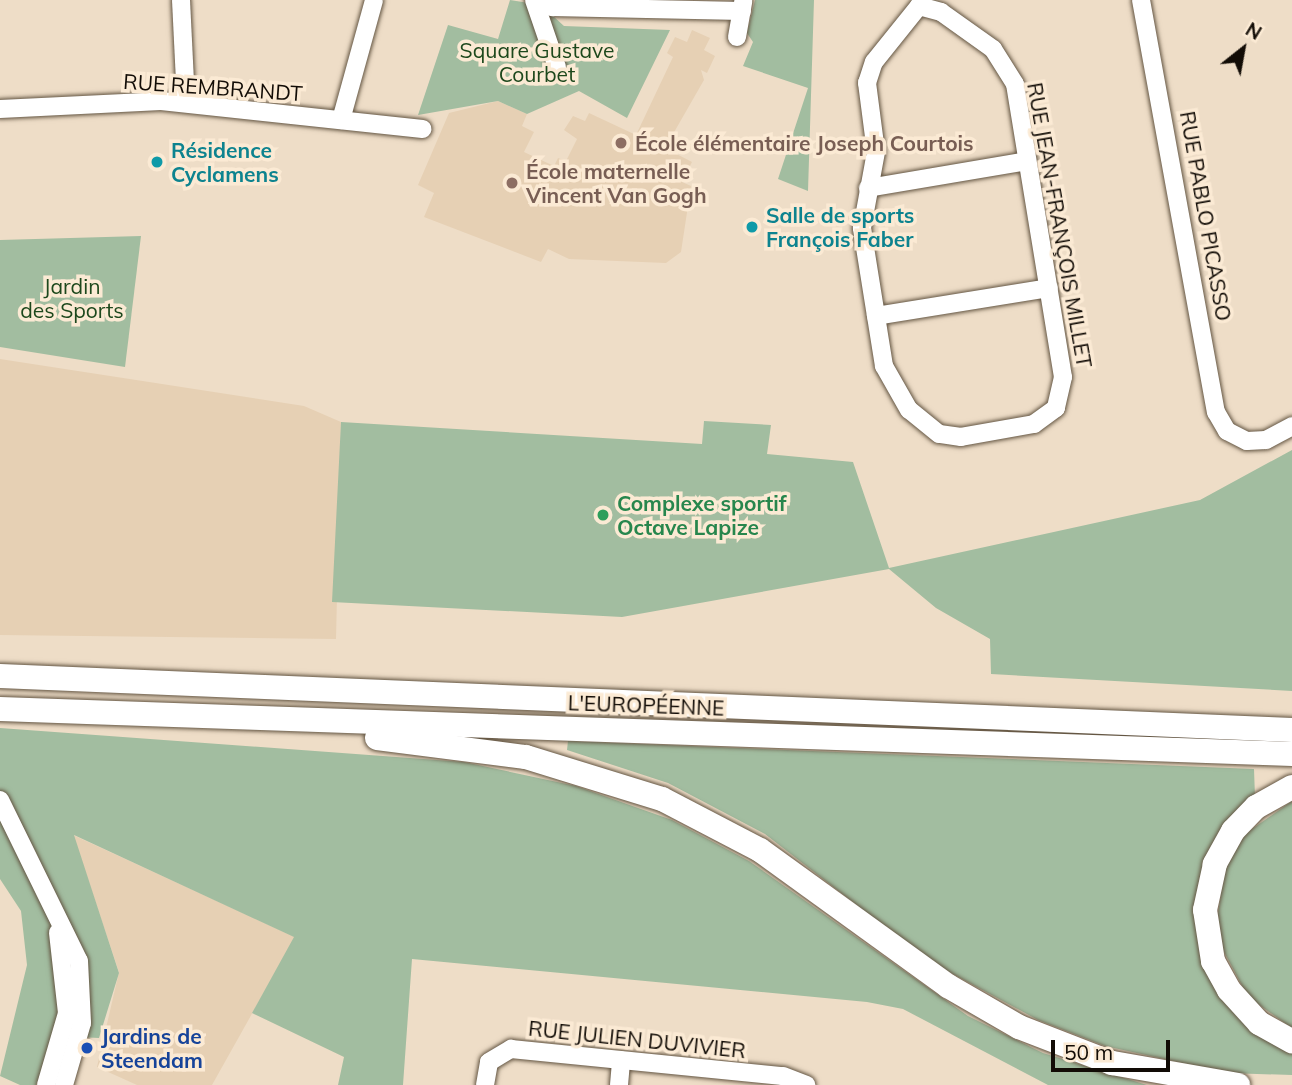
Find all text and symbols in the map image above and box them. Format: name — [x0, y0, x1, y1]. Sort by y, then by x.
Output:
north arrow — [1208, 14, 1278, 84]
text: N — [1241, 17, 1266, 45]
park label: Square Gustave Courbet — [460, 37, 614, 87]
street label: RUE REMBRANDT — [122, 68, 304, 106]
street label: RUE JEAN-FRANÇOIS MILLET — [1022, 80, 1098, 370]
street label: RUE PABLO PICASSO — [1175, 109, 1237, 323]
place label: École élémentaire Joseph Courtois — [635, 130, 974, 156]
marker: École élémentaire Joseph Courtois — [613, 135, 629, 151]
place label: Résidence Cyclamens — [171, 137, 279, 187]
marker: Résidence Cyclamens — [149, 154, 165, 170]
place label: École maternelle Vincent Van Gogh — [526, 158, 707, 208]
marker: École maternelle Vincent Van Gogh — [504, 175, 520, 191]
place label: Salle de sports François Faber — [766, 202, 914, 252]
marker: Salle de sports François Faber — [744, 219, 760, 235]
park label: Jardin des Sports — [20, 273, 124, 323]
place label: Complexe sportif Octave Lapize — [617, 490, 786, 540]
marker: Complexe sportif Octave Lapize — [595, 507, 611, 523]
street label: L'EUROPÉENNE — [567, 690, 725, 720]
street label: RUE JULIEN DUVIVIER — [527, 1015, 747, 1063]
place label: Jardins de Steendam — [101, 1023, 203, 1073]
scale bar — [1054, 1026, 1173, 1070]
text: 50 m — [1064, 1039, 1113, 1065]
marker: Jardins de Steendam — [79, 1040, 95, 1056]

